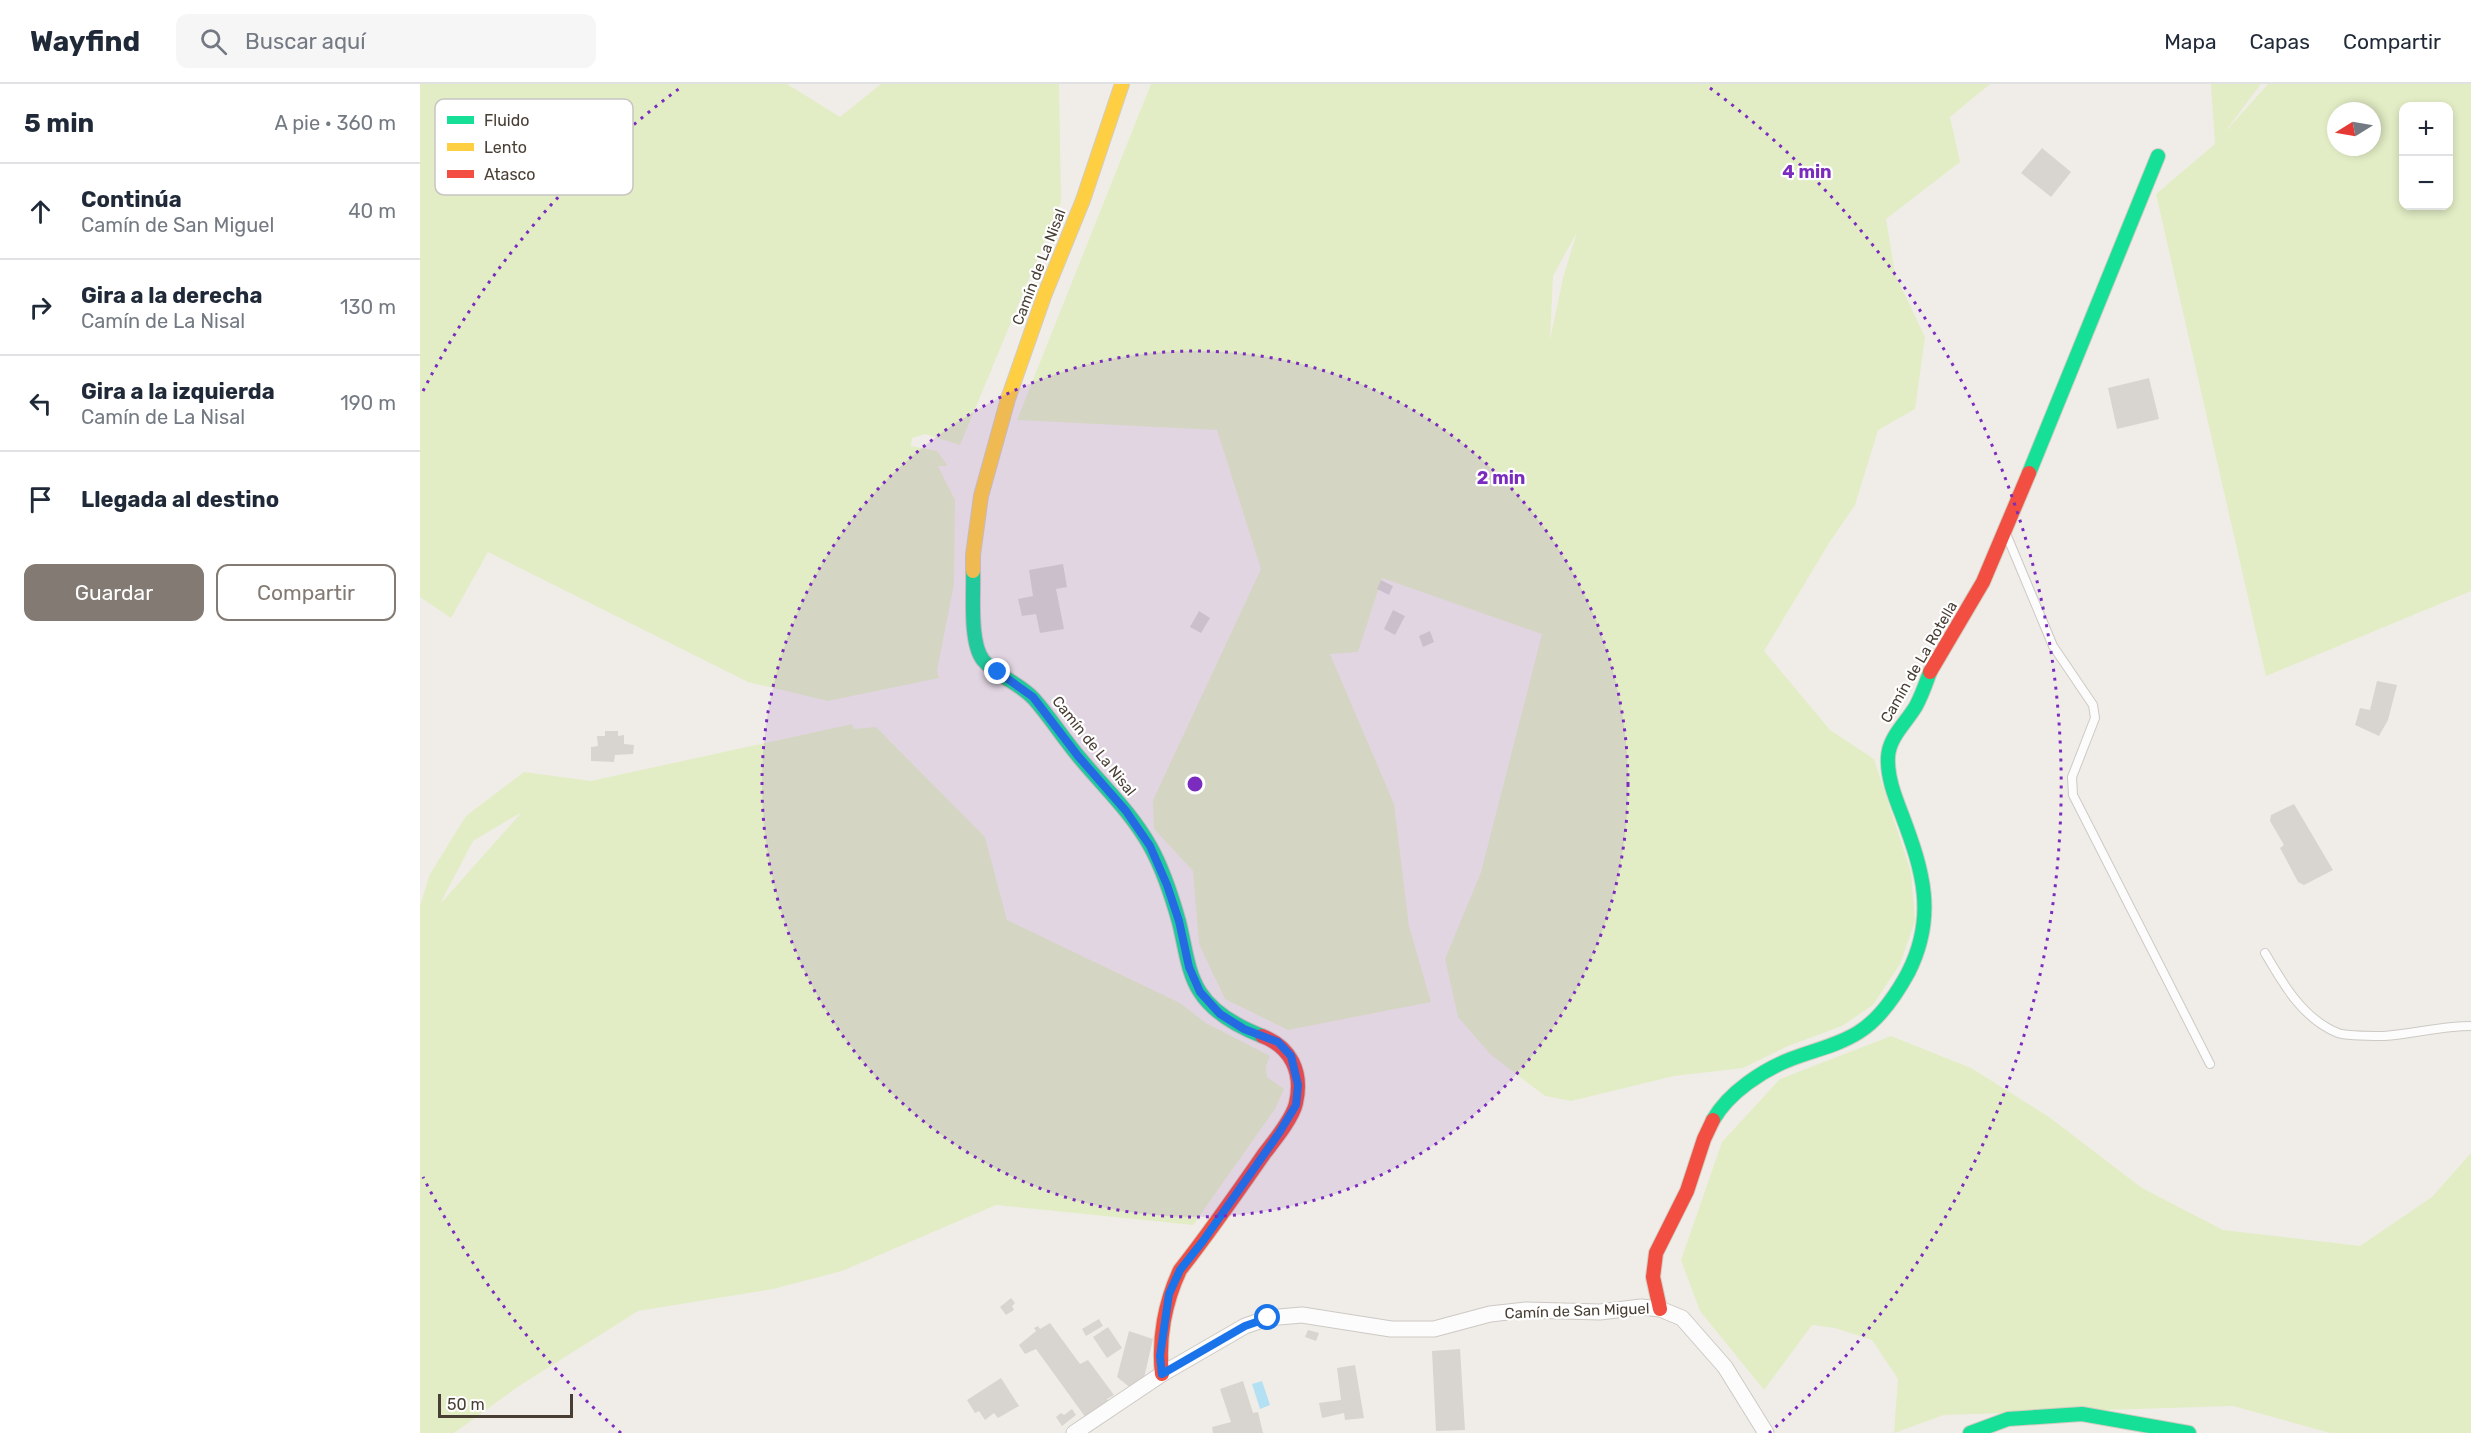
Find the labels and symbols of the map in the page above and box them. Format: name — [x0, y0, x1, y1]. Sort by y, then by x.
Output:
legend — [435, 99, 633, 195]
north arrow — [2327, 102, 2381, 156]
text: Fluido — [484, 111, 529, 130]
text: Lento — [484, 138, 527, 157]
text: 4 min — [1782, 161, 1832, 183]
text: Atasco — [484, 165, 536, 184]
street label: Camín de La Nisal — [1009, 206, 1069, 328]
text: 2 min — [1477, 467, 1525, 489]
street label: Camín de La Rotella — [1877, 598, 1961, 726]
route end — [984, 658, 1010, 684]
street label: Camín de La Nisal — [1048, 693, 1140, 799]
centre of rings — [1185, 774, 1205, 794]
street label: Camín de San Miguel — [1504, 1299, 1650, 1323]
route start — [1254, 1304, 1280, 1330]
scale bar — [438, 1391, 573, 1418]

